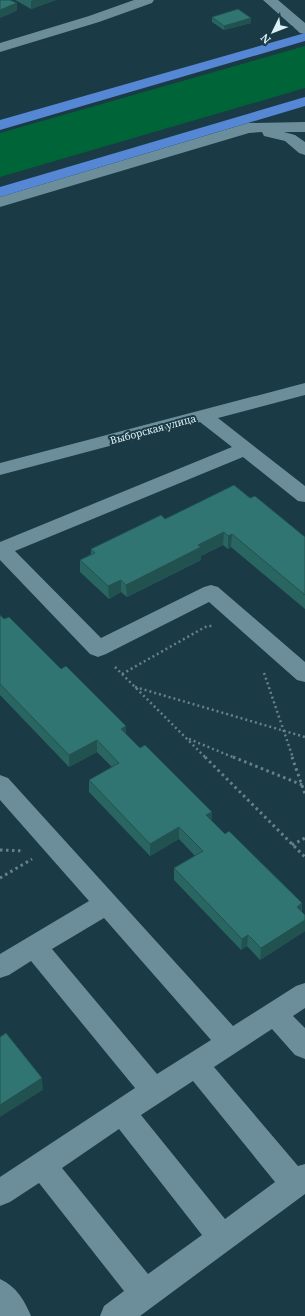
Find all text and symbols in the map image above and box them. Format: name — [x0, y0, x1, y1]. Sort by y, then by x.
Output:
north arrow — [253, 12, 293, 52]
text: N — [257, 31, 274, 47]
street label: Выборская улица — [108, 411, 198, 447]

